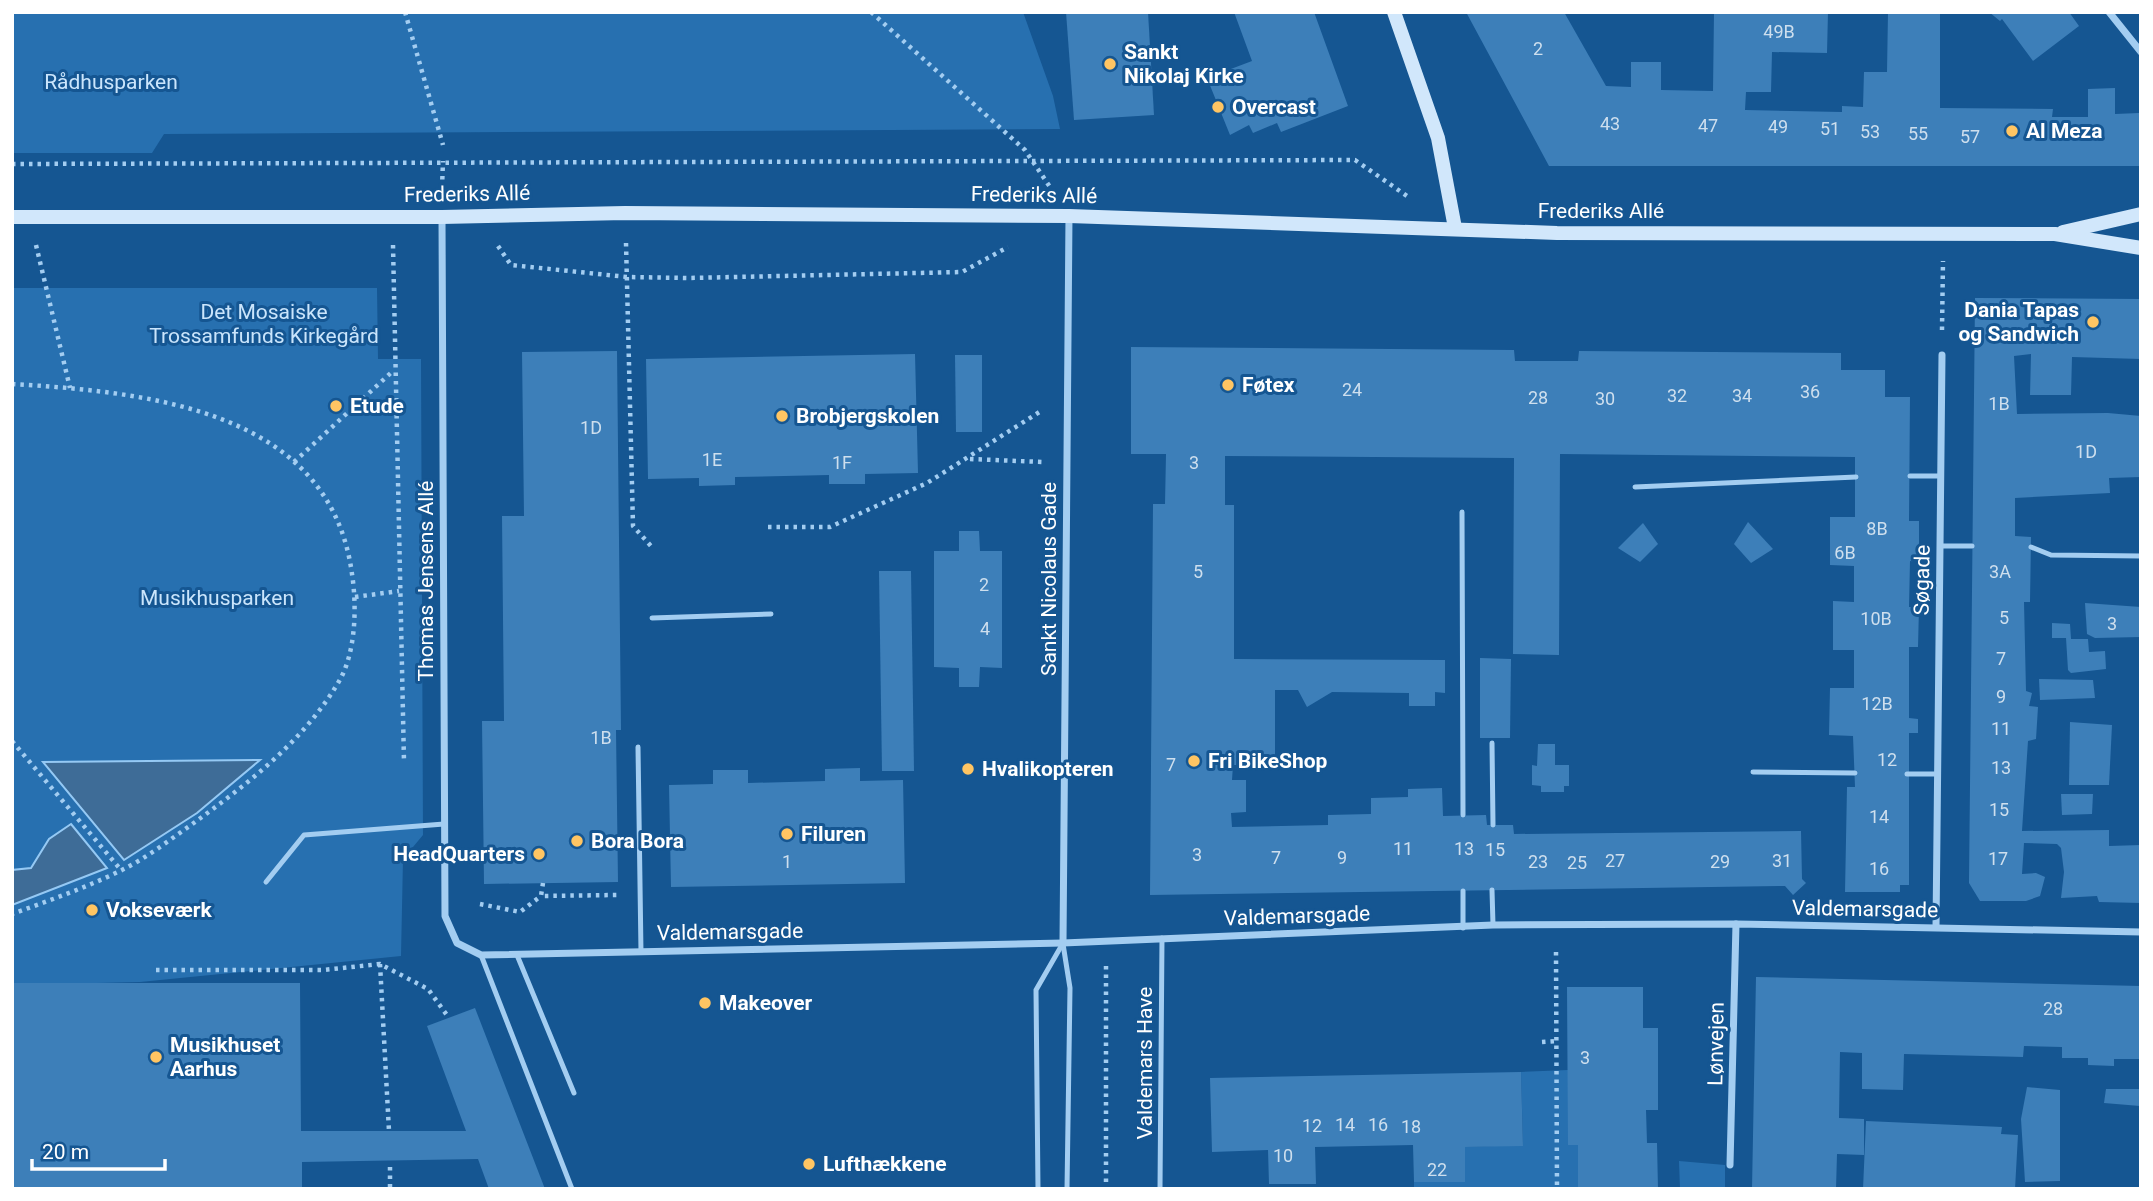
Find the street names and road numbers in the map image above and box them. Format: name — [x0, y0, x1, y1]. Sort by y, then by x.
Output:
street label: Frederiks Allé — [404, 181, 530, 207]
street label: Frederiks Allé — [971, 182, 1097, 208]
street label: Frederiks Allé — [1538, 199, 1664, 223]
street label: Thomas Jensens Allé — [414, 481, 438, 681]
street label: Sankt Nicolaus Gade — [1037, 482, 1061, 676]
street label: Søgade — [1909, 545, 1935, 615]
street label: Valdemarsgade — [1792, 896, 1938, 922]
street label: Valdemarsgade — [1223, 901, 1371, 931]
street label: Valdemarsgade — [657, 919, 803, 945]
street label: Valdemars Have — [1133, 987, 1157, 1139]
street label: Lønvejen — [1703, 1002, 1729, 1086]

